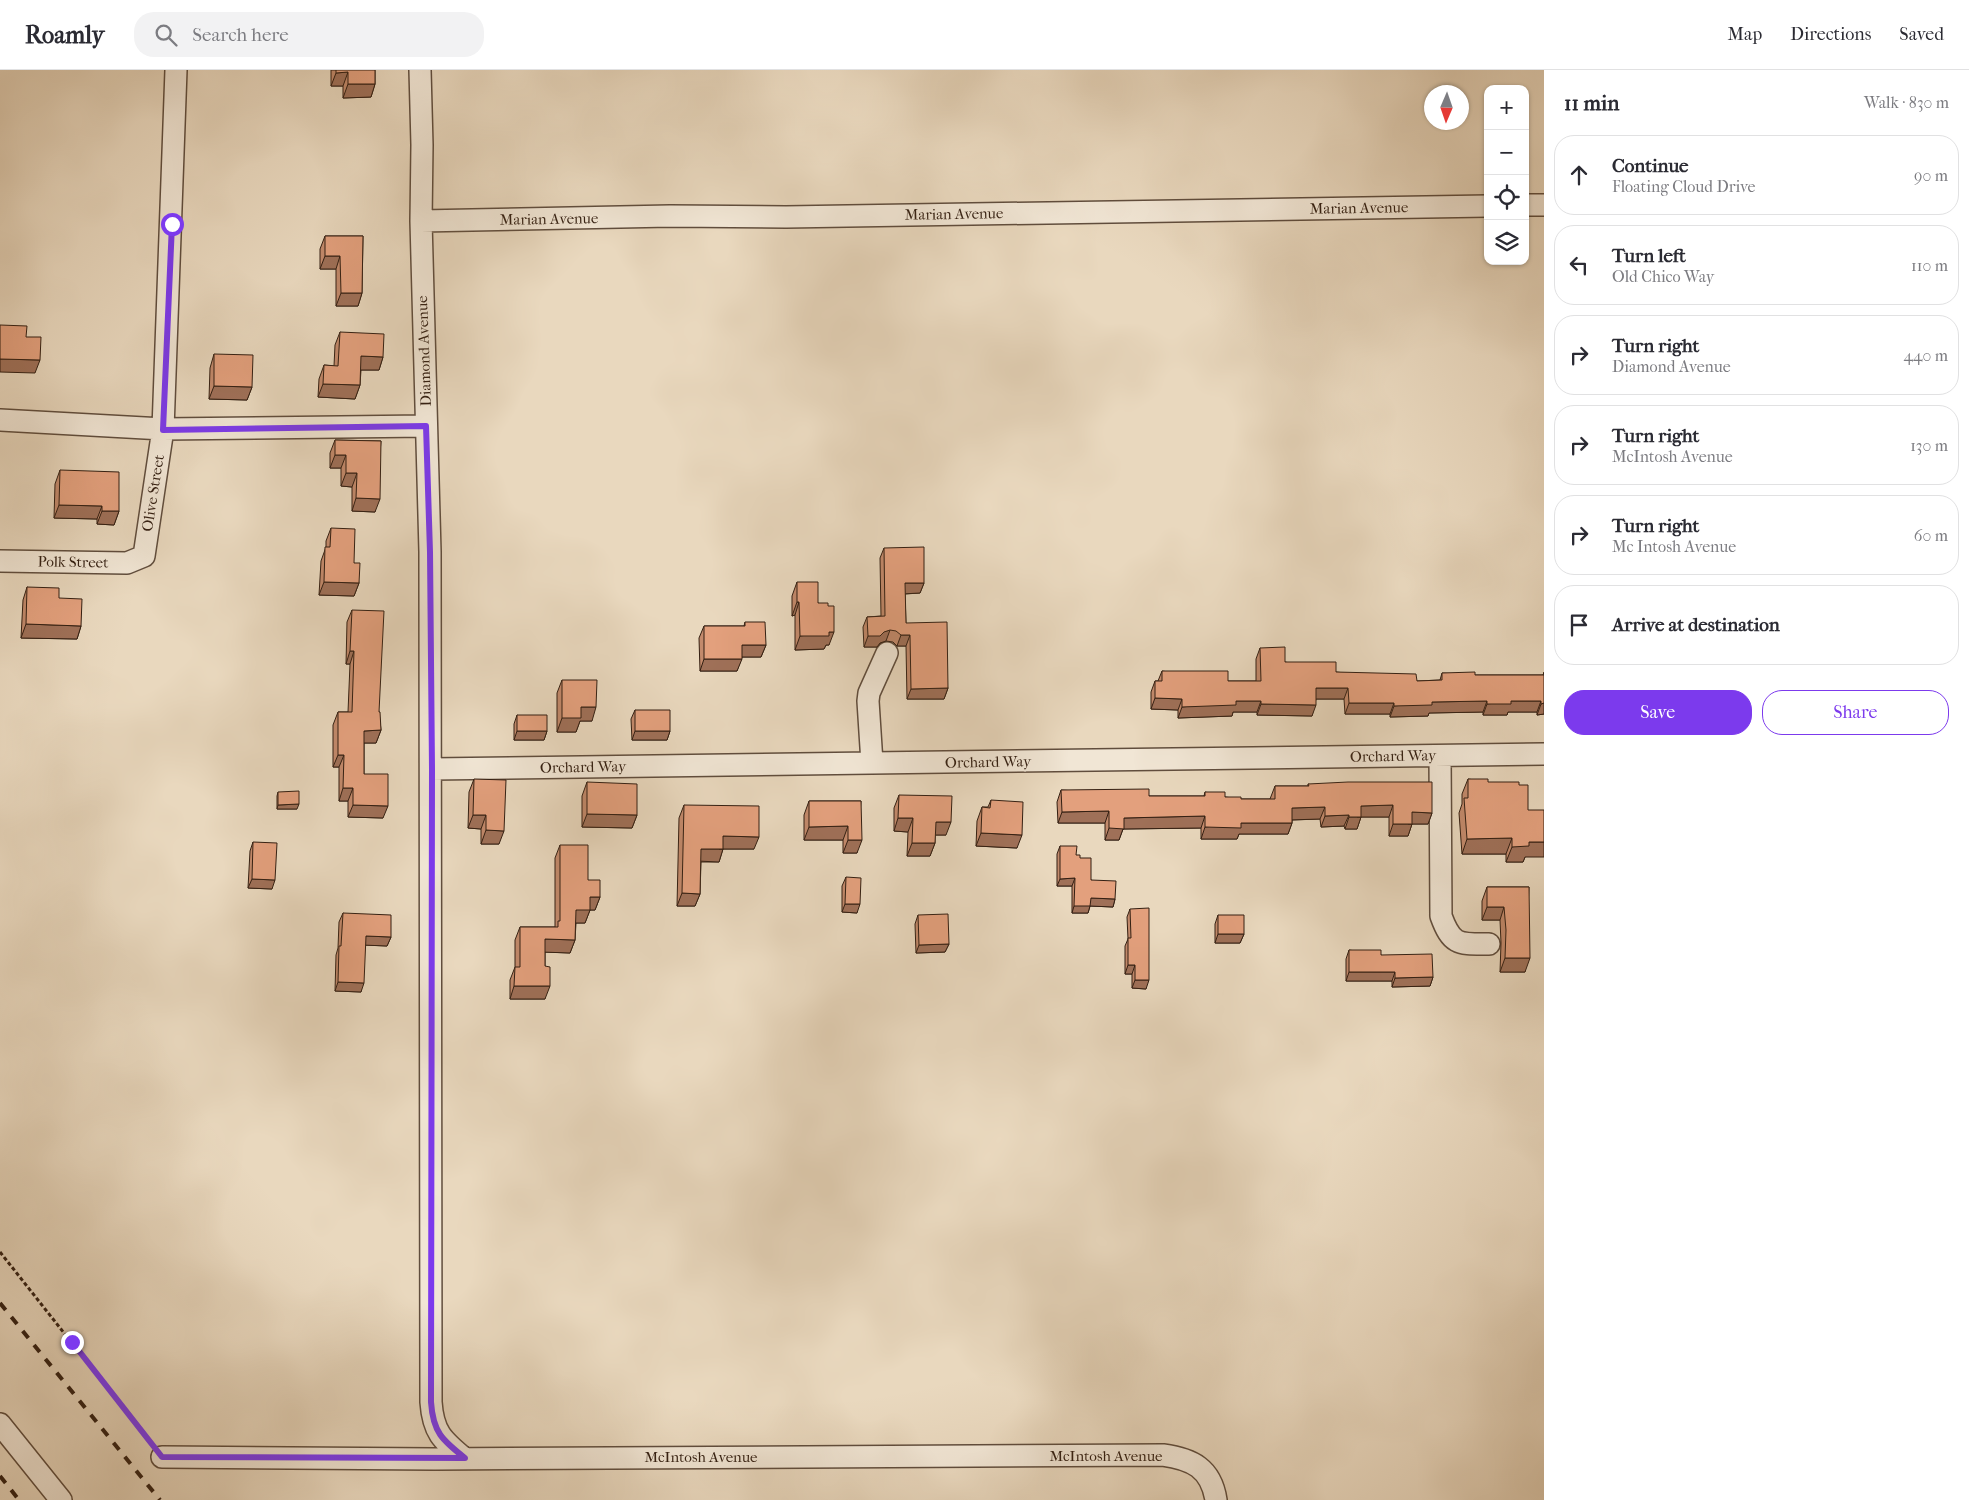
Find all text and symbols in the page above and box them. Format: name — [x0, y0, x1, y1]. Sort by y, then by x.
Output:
search box — [134, 12, 484, 57]
text: Roamly — [25, 21, 104, 49]
icon: search — [152, 21, 180, 49]
text: Search here — [192, 24, 289, 46]
text: Map — [1728, 24, 1762, 45]
text: Directions — [1790, 24, 1871, 45]
text: Saved — [1899, 24, 1944, 45]
north arrow — [1424, 85, 1469, 130]
map controls — [1484, 85, 1529, 265]
button: + — [1484, 85, 1529, 130]
text: 11 min — [1564, 91, 1619, 115]
text: Walk · 830 m — [1864, 93, 1949, 112]
button: − — [1484, 130, 1529, 175]
text: Continue — [1612, 155, 1688, 177]
icon: ahead — [1565, 161, 1593, 189]
text: 90 m — [1914, 166, 1948, 185]
button: locate — [1484, 175, 1529, 220]
text: Floating Cloud Drive — [1612, 177, 1756, 196]
street label: Marian Avenue — [1309, 198, 1409, 218]
street label: Marian Avenue — [904, 204, 1004, 224]
street label: Marian Avenue — [499, 209, 599, 229]
route start — [161, 213, 184, 236]
button: layers — [1484, 220, 1529, 265]
text: Turn left — [1612, 245, 1686, 267]
icon: left — [1565, 251, 1593, 279]
text: 110 m — [1911, 256, 1948, 275]
text: Old Chico Way — [1612, 267, 1714, 286]
street label: Diamond Avenue — [413, 295, 435, 407]
text: Turn right — [1612, 335, 1699, 357]
icon: right — [1565, 341, 1593, 369]
text: 440 m — [1903, 346, 1948, 365]
text: Diamond Avenue — [1612, 357, 1731, 376]
text: Turn right — [1612, 425, 1699, 447]
icon: right — [1565, 431, 1593, 459]
text: 130 m — [1910, 436, 1948, 455]
text: McIntosh Avenue — [1612, 447, 1733, 466]
street label: Olive Street — [138, 453, 168, 533]
text: Turn right — [1612, 515, 1699, 537]
icon: right — [1565, 521, 1593, 549]
text: 60 m — [1914, 526, 1948, 545]
text: Mc Intosh Avenue — [1612, 537, 1736, 556]
street label: Polk Street — [37, 552, 109, 572]
icon: arrive — [1565, 611, 1593, 639]
text: Arrive at destination — [1612, 614, 1780, 636]
button: Save — [1564, 690, 1752, 735]
button: Share — [1762, 690, 1949, 735]
street label: Orchard Way — [1350, 746, 1437, 766]
street label: Orchard Way — [945, 752, 1032, 772]
street label: Orchard Way — [540, 757, 627, 777]
route end — [61, 1331, 84, 1354]
street label: McIntosh Avenue — [1049, 1447, 1163, 1465]
street label: McIntosh Avenue — [644, 1448, 758, 1466]

